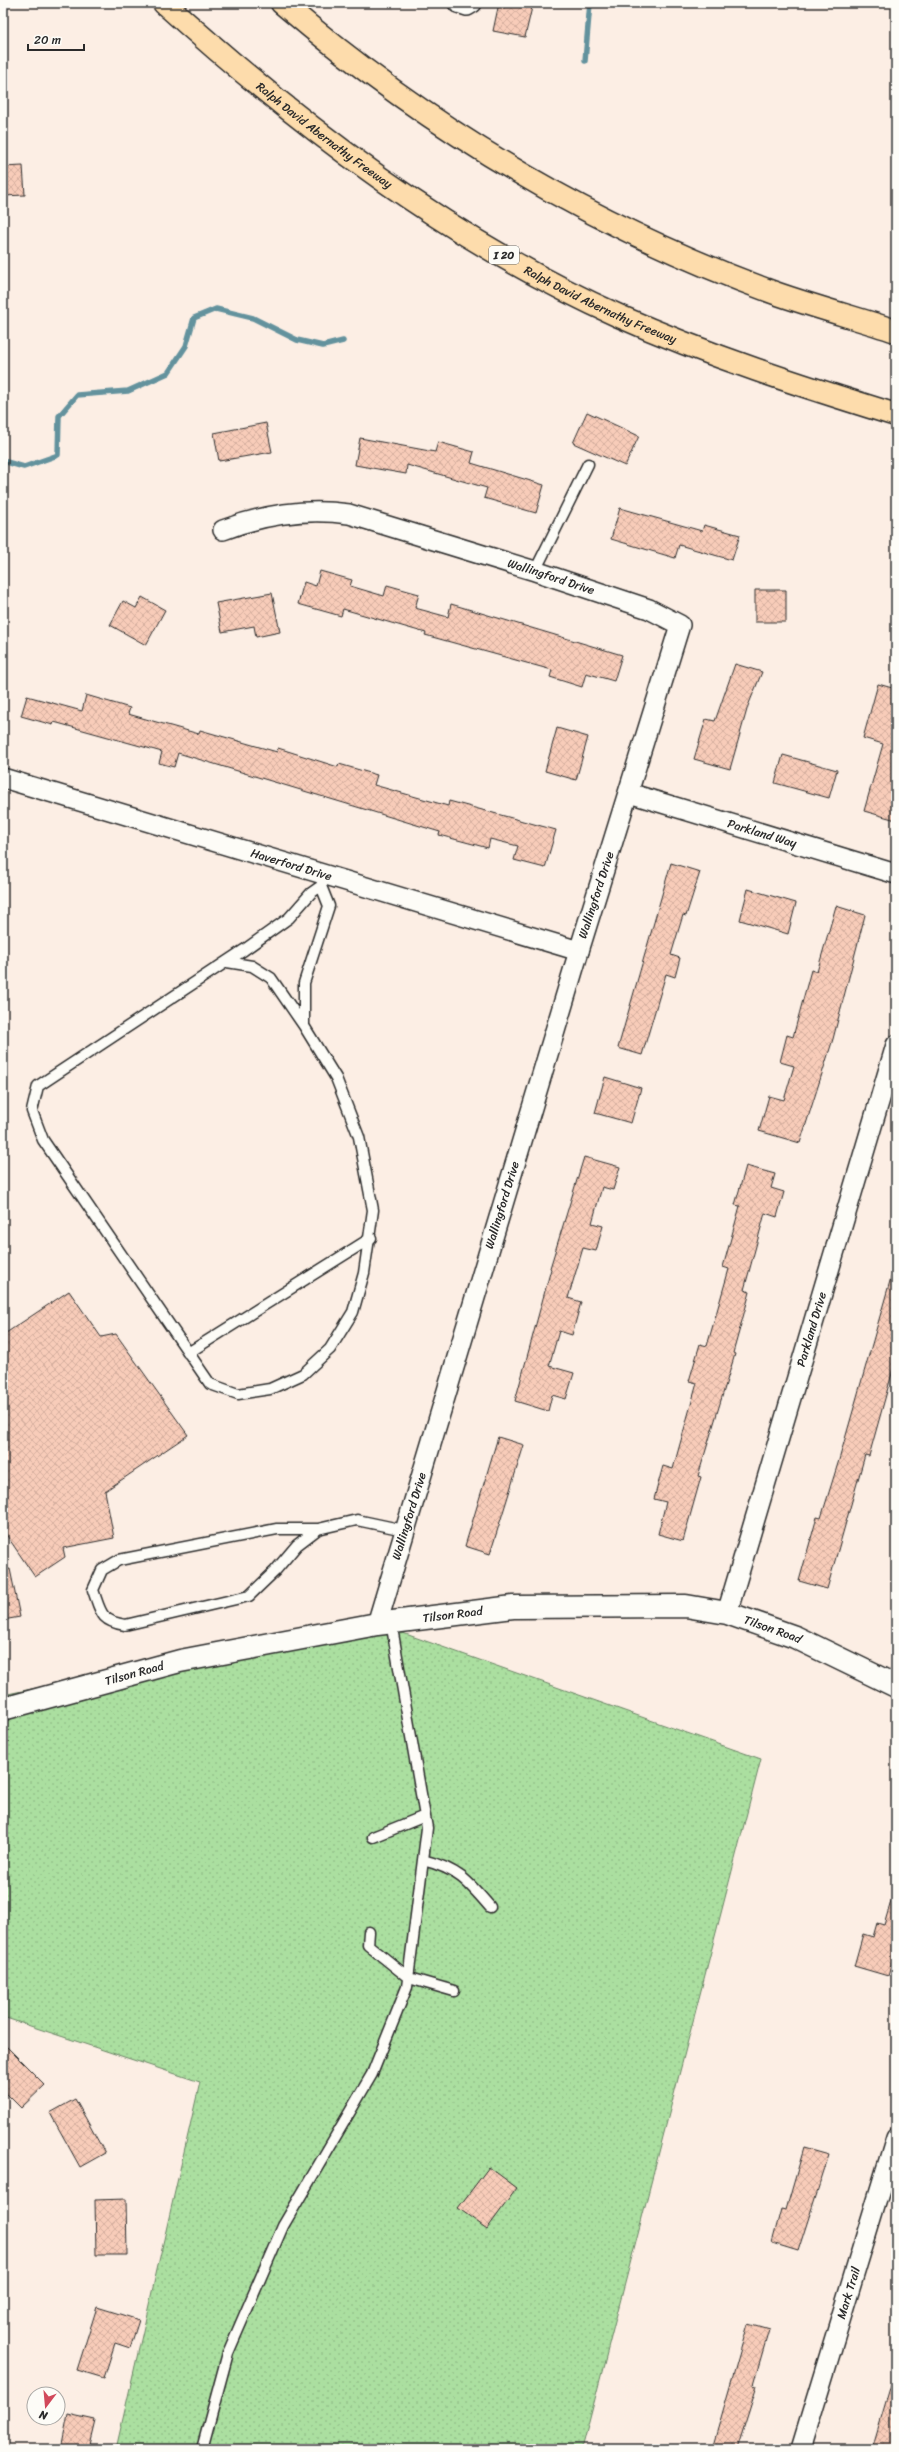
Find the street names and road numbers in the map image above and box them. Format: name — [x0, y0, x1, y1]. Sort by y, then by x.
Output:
street label: Ralph David Abernathy Freeway — [251, 76, 398, 195]
road number: I 20 — [489, 246, 519, 264]
street label: Ralph David Abernathy Freeway — [520, 259, 681, 350]
street label: Wallingford Drive — [505, 552, 598, 601]
street label: Parkland Way — [725, 812, 800, 854]
street label: Haverford Drive — [248, 842, 335, 887]
street label: Wallingford Drive — [572, 848, 620, 942]
street label: Wallingford Drive — [478, 1158, 526, 1252]
street label: Parkland Drive — [790, 1289, 833, 1369]
street label: Wallingford Drive — [385, 1469, 433, 1563]
street label: Tilson Road — [421, 1600, 486, 1629]
street label: Tilson Road — [741, 1609, 807, 1650]
street label: Tilson Road — [102, 1654, 168, 1692]
street label: Mark Trail — [830, 2264, 867, 2322]

